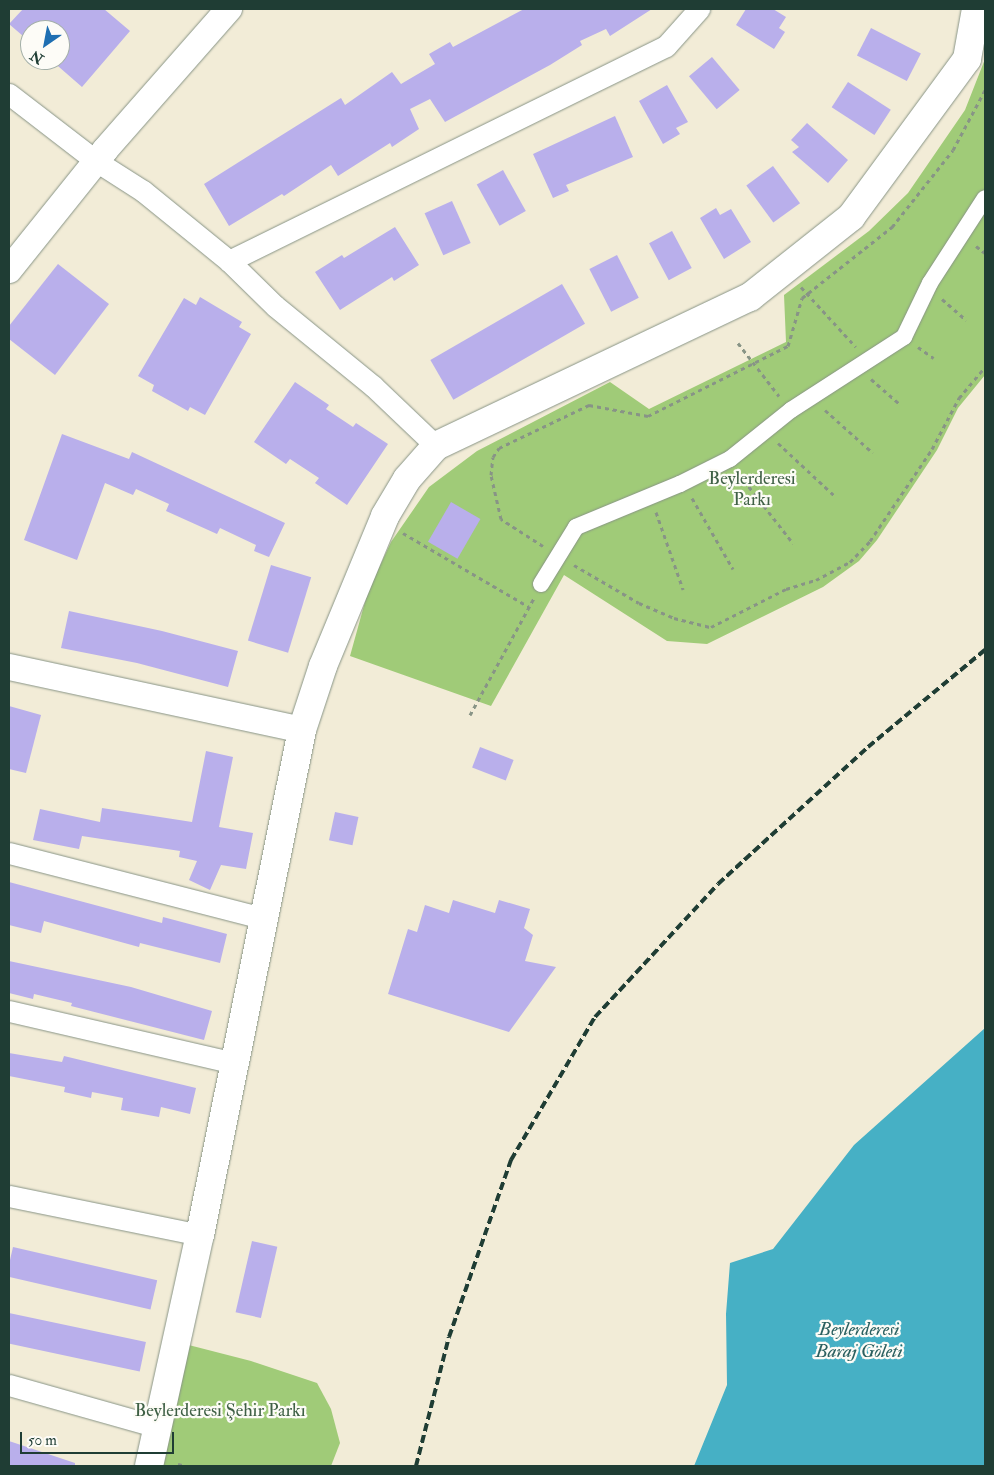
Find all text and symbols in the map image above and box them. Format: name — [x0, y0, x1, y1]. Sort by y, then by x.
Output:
north arrow — [20, 20, 70, 70]
text: N — [27, 47, 47, 68]
park label: Beylerderesi Parkı — [708, 469, 796, 512]
water label: Beylerderesi Baraj Göleti — [815, 1319, 903, 1363]
park label: Beylerderesi Şehir Parkı — [135, 1400, 305, 1422]
scale bar — [22, 1422, 176, 1454]
text: 50 m — [28, 1431, 57, 1450]

